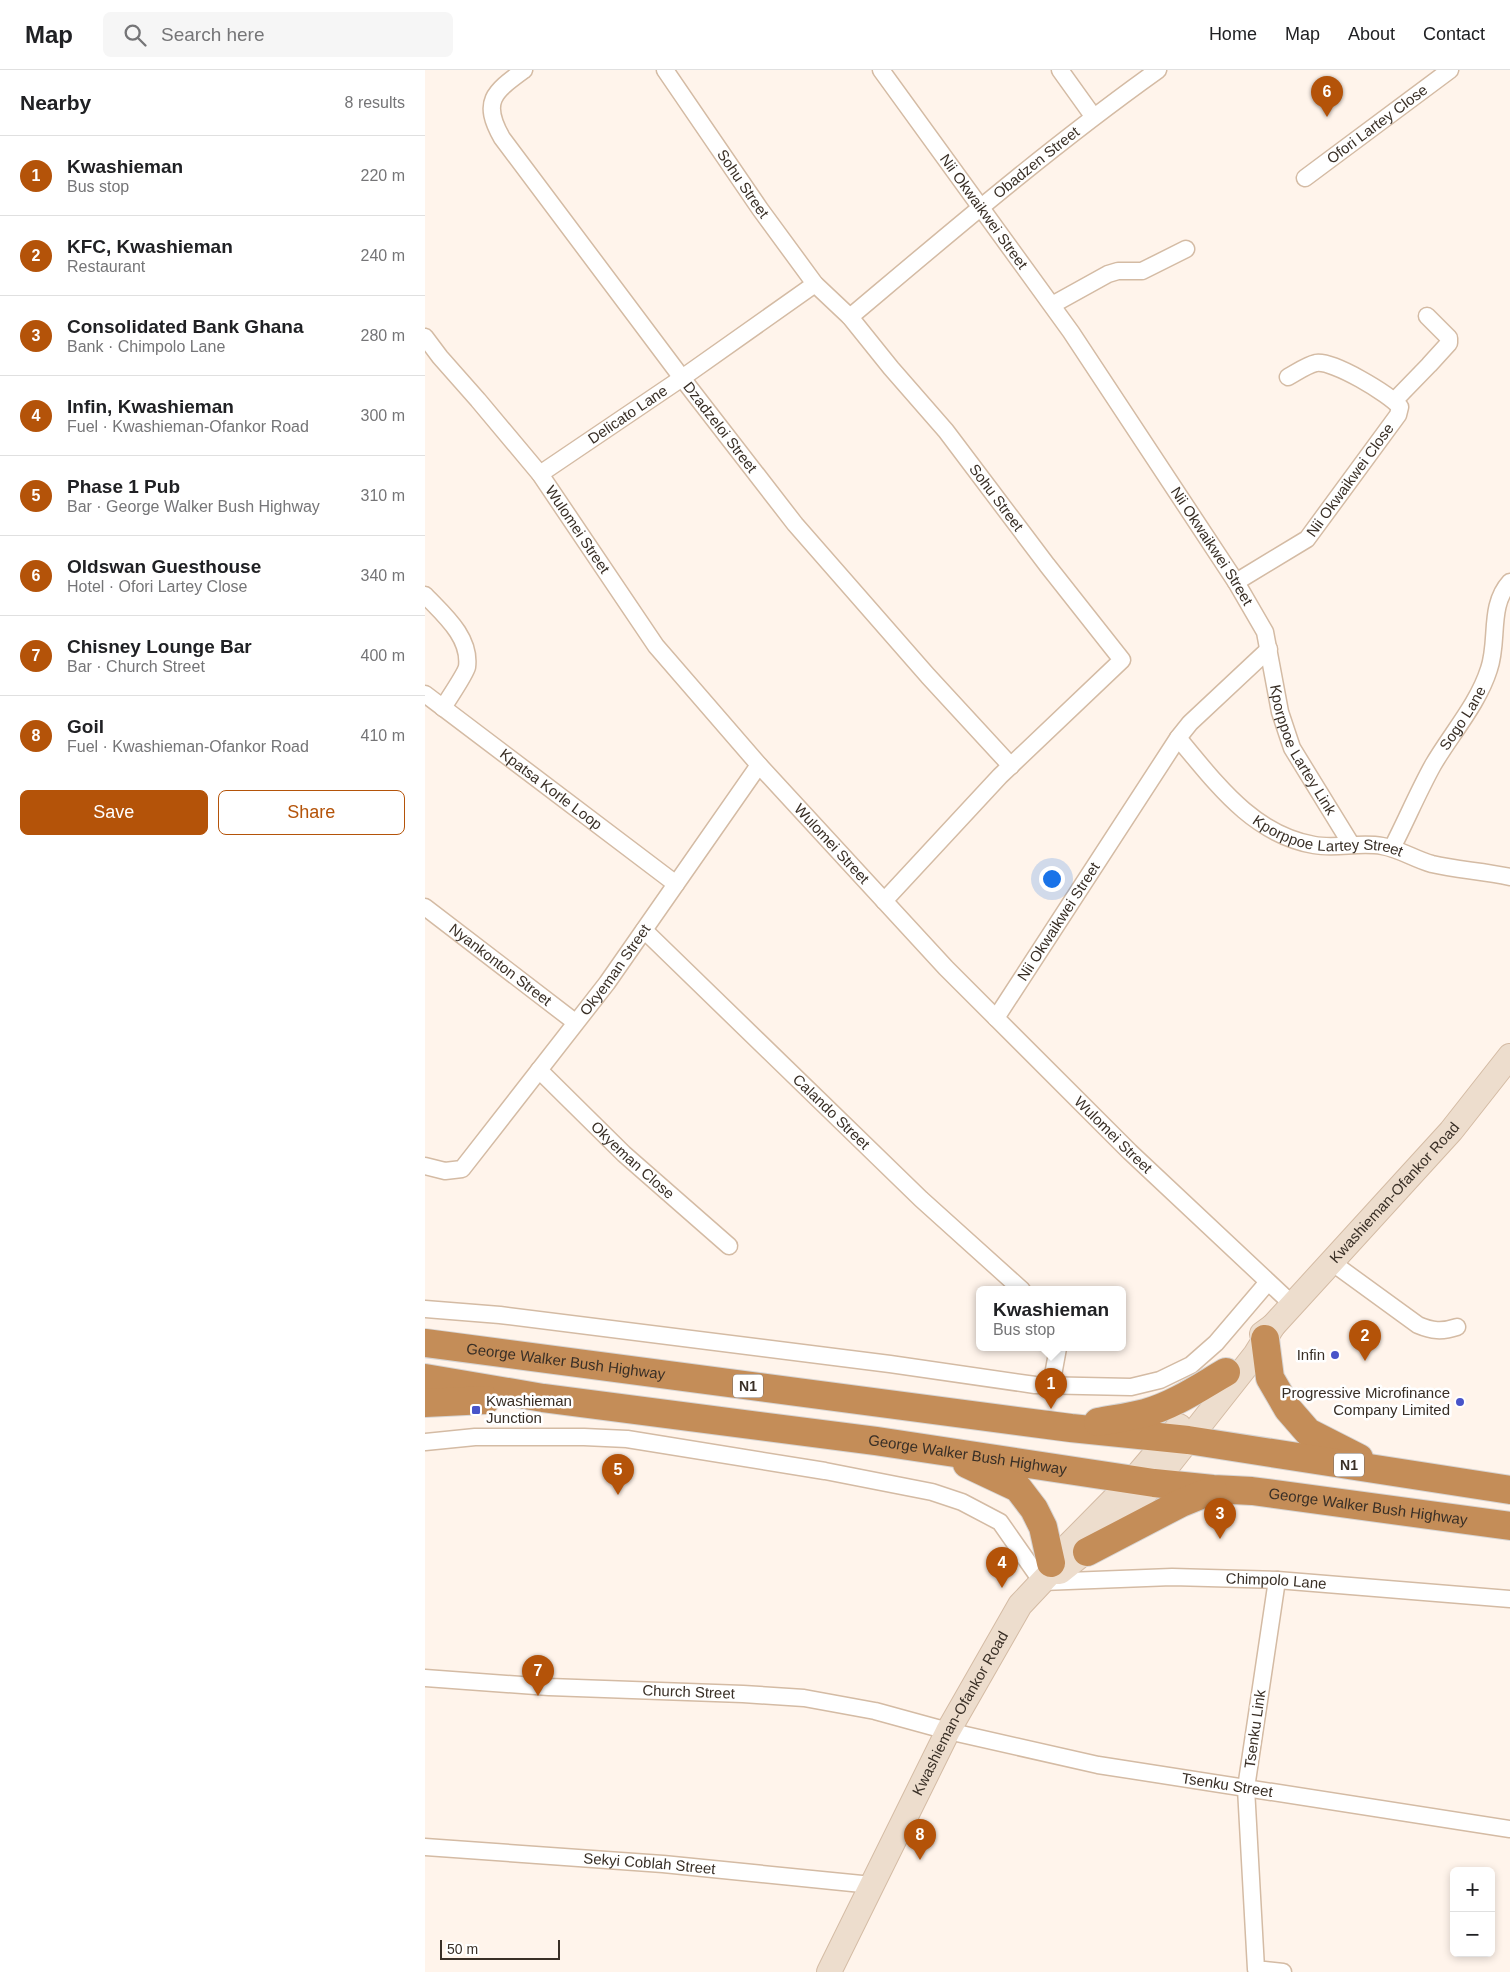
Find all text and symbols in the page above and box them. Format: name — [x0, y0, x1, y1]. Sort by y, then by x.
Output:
search box — [103, 12, 453, 57]
text: Map — [25, 21, 73, 48]
icon: search — [121, 21, 149, 49]
text: Search here — [161, 24, 265, 45]
text: Home — [1209, 24, 1257, 44]
text: Map — [1285, 24, 1320, 44]
text: About — [1348, 24, 1395, 44]
text: Contact — [1423, 24, 1485, 44]
pin: 6 — [1311, 76, 1343, 117]
street label: Ofori Lartey Close — [1323, 81, 1430, 167]
text: Nearby — [20, 91, 91, 114]
text: 8 results — [345, 94, 405, 111]
street label: Obadzen Street — [990, 122, 1083, 202]
street label: Sohu Street — [714, 146, 773, 222]
street label: Nii Okwaikwei Street — [937, 151, 1032, 273]
text: Kwashieman — [67, 156, 183, 177]
text: 1 — [32, 167, 40, 184]
text: 220 m — [361, 167, 405, 184]
text: Bus stop — [67, 178, 129, 195]
text: KFC, Kwashieman — [67, 236, 233, 257]
text: 2 — [32, 247, 40, 264]
text: 240 m — [361, 247, 405, 264]
text: Restaurant — [67, 258, 145, 275]
text: Consolidated Bank Ghana — [67, 316, 303, 337]
text: 3 — [32, 327, 40, 344]
text: 280 m — [361, 327, 405, 344]
text: Bank · Chimpolo Lane — [67, 338, 225, 355]
street label: Dzadzeloi Street — [680, 378, 761, 476]
street label: Delicato Lane — [585, 381, 670, 447]
text: Infin, Kwashieman — [67, 396, 234, 417]
text: 4 — [32, 407, 40, 424]
text: 300 m — [361, 407, 405, 424]
text: Fuel · Kwashieman-Ofankor Road — [67, 418, 309, 435]
street label: Nii Okwaikwei Close — [1303, 420, 1397, 540]
street label: Sohu Street — [966, 461, 1028, 535]
text: Phase 1 Pub — [67, 476, 180, 497]
street label: Wulomei Street — [542, 482, 614, 577]
street label: Nii Okwaikwei Street — [1168, 484, 1257, 609]
text: 5 — [32, 487, 40, 504]
text: 310 m — [361, 487, 405, 504]
text: Bar · George Walker Bush Highway — [67, 498, 320, 515]
text: Oldswan Guesthouse — [67, 556, 261, 577]
text: 6 — [32, 567, 40, 584]
text: 340 m — [361, 567, 405, 584]
text: Hotel · Ofori Lartey Close — [67, 578, 248, 595]
text: Chisney Lounge Bar — [67, 636, 252, 657]
text: 7 — [32, 647, 40, 664]
text: 400 m — [361, 647, 405, 664]
text: Bar · Church Street — [67, 658, 205, 675]
street label: Kporppoe Lartey Link — [1267, 683, 1340, 818]
street label: Sogo Lane — [1436, 683, 1489, 753]
text: Goil — [67, 716, 104, 737]
text: 8 — [32, 727, 40, 744]
text: 410 m — [361, 727, 405, 744]
text: Fuel · Kwashieman-Ofankor Road — [67, 738, 309, 755]
street label: Kpatsa Korle Loop — [497, 745, 606, 833]
button: Save — [20, 790, 208, 835]
button: Share — [218, 790, 405, 835]
street label: Wulomei Street — [791, 800, 873, 888]
street label: Kporppoe Lartey Street — [1250, 811, 1406, 860]
street label: Nii Okwaikwei Street — [1014, 858, 1103, 984]
your location — [1039, 866, 1065, 892]
street label: Nyankonton Street — [446, 920, 556, 1009]
street label: Okyeman Street — [576, 920, 654, 1019]
street label: Calando Street — [790, 1070, 874, 1153]
street label: Wulomei Street — [1071, 1092, 1157, 1177]
street label: Okyeman Close — [588, 1117, 678, 1202]
street label: Kwashieman-Ofankor Road — [1326, 1119, 1463, 1266]
popup — [976, 1286, 1126, 1351]
text: Kwashieman — [993, 1299, 1109, 1320]
pin: 2 — [1349, 1320, 1381, 1361]
text: Bus stop — [993, 1321, 1055, 1338]
street label: George Walker Bush Highway — [465, 1340, 667, 1383]
place label: Infin — [1297, 1346, 1325, 1363]
marker: Infin — [1329, 1349, 1341, 1361]
pin: 1 — [1035, 1368, 1067, 1409]
road number: N1 — [733, 1374, 763, 1398]
place label: Progressive Microfinance Company Limited — [1282, 1384, 1450, 1418]
place label: Kwashieman Junction — [486, 1392, 572, 1426]
marker: Progressive Microfinance Company Limited — [1454, 1396, 1466, 1408]
marker: Kwashieman Junction — [470, 1404, 482, 1416]
street label: George Walker Bush Highway — [867, 1431, 1068, 1478]
pin: 5 — [602, 1454, 634, 1495]
road number: N1 — [1334, 1454, 1364, 1476]
street label: George Walker Bush Highway — [1268, 1484, 1469, 1528]
pin: 3 — [1204, 1498, 1236, 1539]
pin: 4 — [986, 1547, 1018, 1588]
street label: Chimpolo Lane — [1225, 1570, 1327, 1592]
street label: Kwashieman-Ofankor Road — [909, 1628, 1011, 1798]
pin: 7 — [522, 1655, 554, 1696]
street label: Church Street — [642, 1681, 736, 1702]
street label: Tsenku Link — [1241, 1688, 1269, 1769]
street label: Tsenku Street — [1181, 1769, 1275, 1800]
pin: 8 — [904, 1819, 936, 1860]
street label: Sekyi Coblah Street — [583, 1849, 717, 1877]
map controls — [1450, 1867, 1495, 1957]
button: + — [1450, 1867, 1495, 1912]
button: − — [1450, 1912, 1495, 1957]
scale bar — [440, 1937, 560, 1960]
text: 50 m — [447, 1941, 478, 1957]

